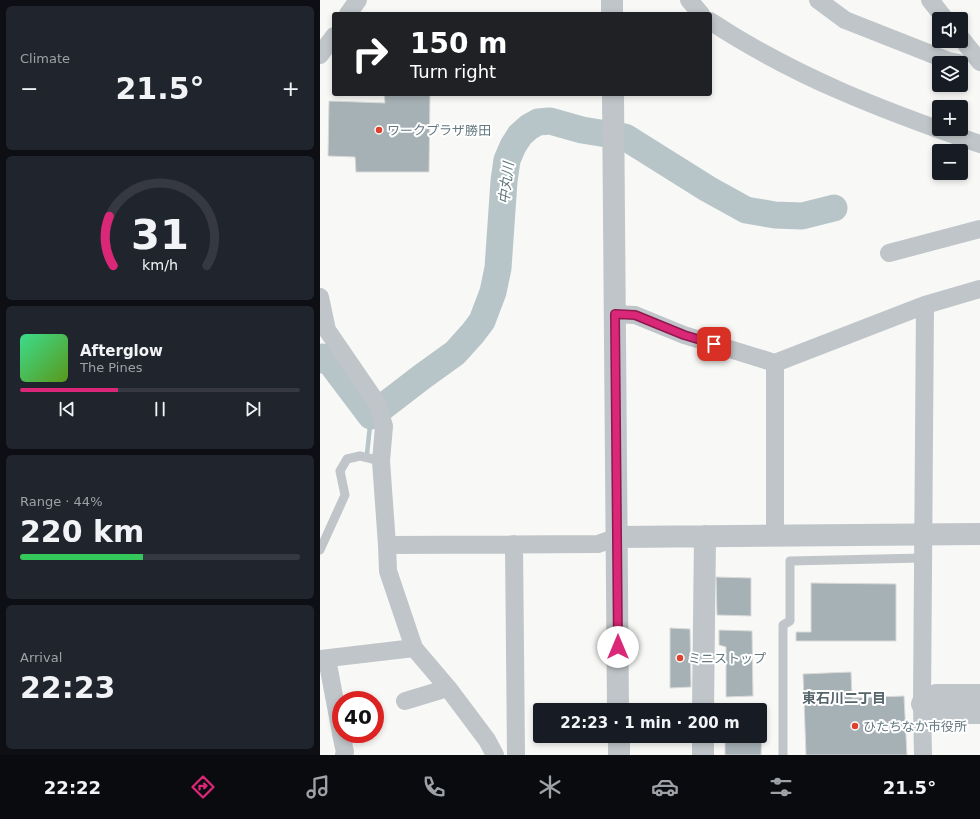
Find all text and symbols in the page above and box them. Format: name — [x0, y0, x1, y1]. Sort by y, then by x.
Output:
map controls — [932, 12, 968, 180]
button: sound — [932, 12, 968, 48]
text: 150 m — [410, 27, 507, 60]
icon: right — [344, 28, 396, 80]
text: Climate — [20, 51, 70, 66]
button: layers — [932, 56, 968, 92]
text: Turn right — [410, 61, 496, 82]
text: 21.5° — [115, 71, 205, 106]
text: − — [20, 76, 38, 101]
text: + — [282, 76, 300, 101]
button: + — [932, 100, 968, 136]
place label: ワークプラザ勝田 — [387, 123, 491, 138]
marker: ワークプラザ勝田 — [374, 125, 384, 135]
button: − — [932, 144, 968, 180]
water label: 中丸川 — [496, 159, 517, 205]
text: 31 — [131, 209, 189, 258]
text: km/h — [142, 256, 178, 272]
pin — [697, 327, 731, 361]
icon: arrive — [703, 333, 725, 355]
text: Afterglow — [80, 342, 163, 360]
text: The Pines — [80, 360, 143, 375]
icon: previous — [56, 398, 78, 420]
icon: pause — [149, 398, 171, 420]
icon: next — [242, 398, 264, 420]
text: Range · 44% — [20, 494, 103, 509]
text: 220 km — [20, 514, 144, 549]
position arrow — [597, 626, 639, 668]
text: Arrival — [20, 650, 62, 665]
place label: ミニストップ — [688, 651, 766, 666]
marker: ミニストップ — [675, 653, 685, 663]
text: 22:23 — [20, 670, 116, 705]
district label: 東石川二丁目 — [802, 690, 886, 706]
speed limit sign: 40 — [332, 691, 384, 743]
text: 22:23 · 1 min · 200 m — [560, 714, 740, 732]
place label: ひたちなか市役所 — [863, 719, 967, 734]
marker: ひたちなか市役所 — [850, 721, 860, 731]
icon: directions — [189, 773, 217, 801]
icon: music — [304, 773, 332, 801]
icon: phone — [420, 773, 448, 801]
icon: climate — [536, 773, 564, 801]
icon: car — [651, 773, 679, 801]
icon: filters — [767, 773, 795, 801]
text: 22:22 — [44, 777, 101, 798]
text: 21.5° — [883, 777, 936, 798]

